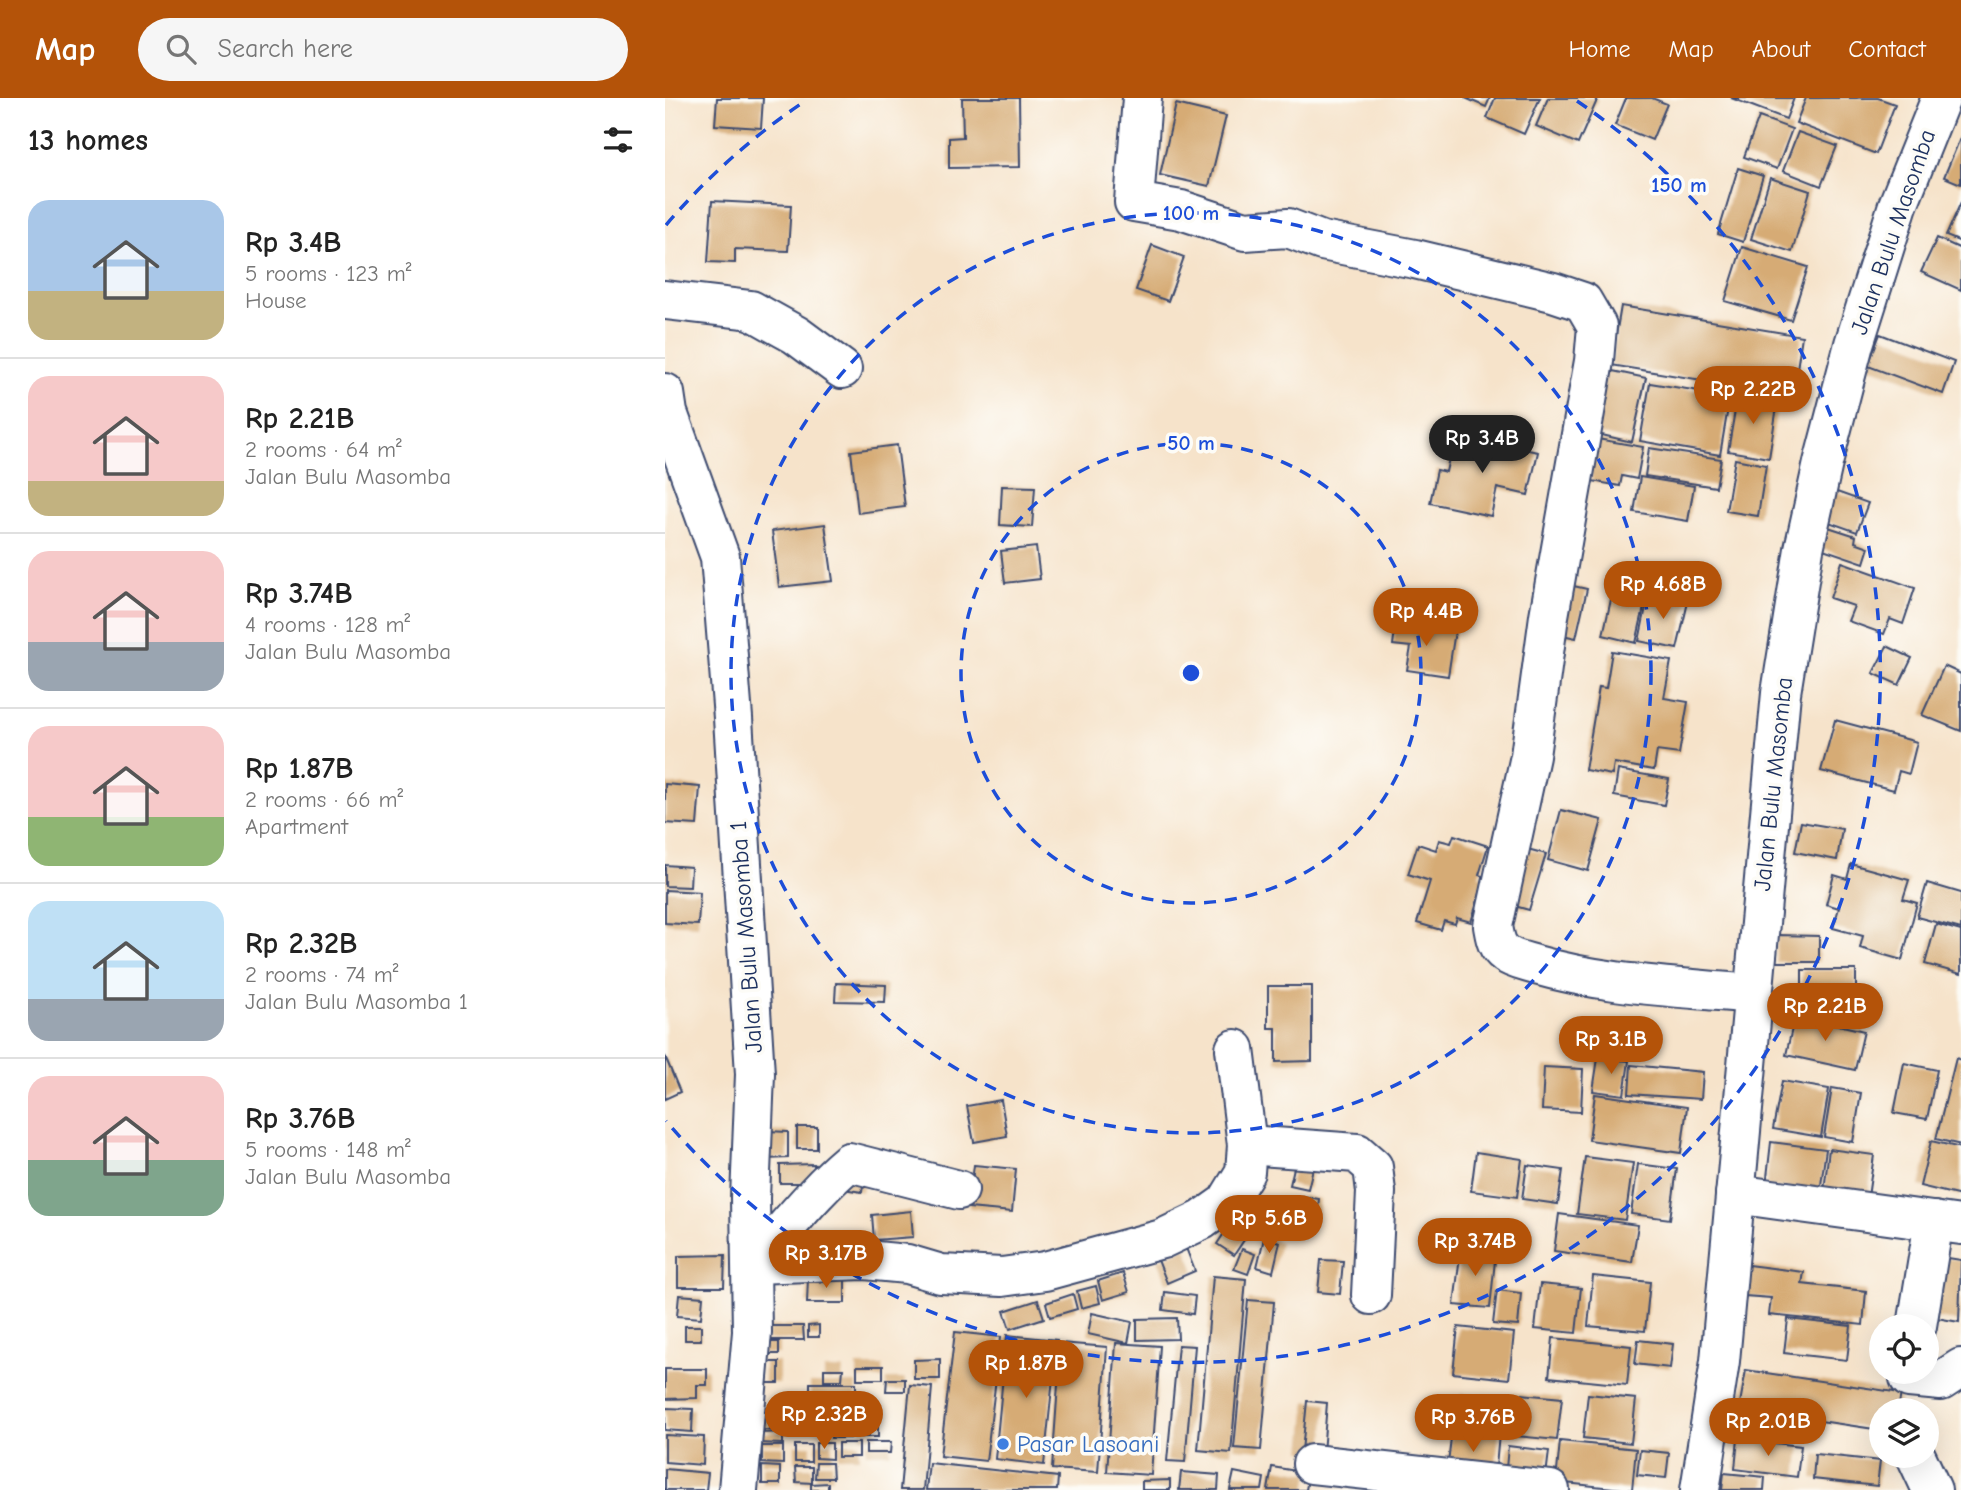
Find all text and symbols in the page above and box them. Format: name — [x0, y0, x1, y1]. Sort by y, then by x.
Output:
search box — [138, 18, 628, 81]
text: Map — [35, 30, 96, 68]
icon: search — [162, 30, 200, 68]
text: Search here — [218, 34, 353, 64]
text: Home — [1569, 35, 1630, 63]
text: Map — [1668, 35, 1714, 63]
text: About — [1752, 35, 1810, 63]
text: Contact — [1848, 35, 1926, 63]
icon: filters — [599, 121, 637, 159]
text: 13 homes — [28, 123, 148, 158]
street label: Jalan Bulu Masomba — [1845, 126, 1941, 338]
text: 150 m — [1651, 173, 1707, 197]
text: 100 m — [1163, 201, 1219, 225]
text: Rp 3.4B — [245, 225, 341, 260]
icon: home — [84, 228, 168, 312]
text: 5 rooms · 123 m² — [245, 260, 411, 287]
text: House — [245, 287, 307, 314]
pin: Rp 2.22B — [1681, 366, 1825, 426]
text: Rp 2.22B — [1710, 375, 1796, 402]
text: Rp 2.21B — [245, 401, 354, 436]
icon: home — [84, 404, 168, 488]
pin: Rp 3.4B — [1417, 416, 1547, 475]
text: Rp 3.4B — [1445, 424, 1519, 451]
text: 50 m — [1167, 431, 1215, 455]
text: 2 rooms · 64 m² — [245, 436, 402, 463]
text: Jalan Bulu Masomba — [245, 463, 451, 490]
pin: Rp 4.68B — [1591, 561, 1735, 621]
text: Rp 4.68B — [1620, 570, 1706, 597]
text: Rp 3.74B — [245, 576, 353, 611]
icon: home — [84, 579, 168, 663]
pin: Rp 4.4B — [1361, 588, 1491, 648]
text: Rp 4.4B — [1389, 597, 1463, 624]
text: 4 rooms · 128 m² — [245, 611, 410, 638]
text: Jalan Bulu Masomba — [245, 638, 451, 665]
centre of rings — [1179, 661, 1203, 685]
street label: Jalan Bulu Masomba — [1748, 676, 1798, 892]
text: Rp 1.87B — [245, 751, 353, 786]
icon: home — [84, 754, 168, 838]
text: 2 rooms · 66 m² — [245, 786, 403, 813]
text: Apartment — [245, 813, 348, 840]
street label: Jalan Bulu Masomba 1 — [724, 820, 768, 1054]
text: Rp 2.32B — [245, 926, 357, 961]
icon: home — [84, 929, 168, 1013]
text: 2 rooms · 74 m² — [245, 961, 398, 988]
pin: Rp 2.21B — [1753, 984, 1897, 1043]
text: Jalan Bulu Masomba 1 — [245, 988, 468, 1015]
text: Rp 2.21B — [1783, 992, 1867, 1019]
pin: Rp 3.1B — [1546, 1016, 1676, 1076]
text: Rp 3.1B — [1575, 1025, 1647, 1052]
text: Rp 3.76B — [245, 1101, 355, 1136]
icon: home — [84, 1104, 168, 1188]
text: 5 rooms · 148 m² — [245, 1136, 411, 1163]
text: Jalan Bulu Masomba — [245, 1163, 451, 1190]
pin: Rp 5.6B — [1204, 1196, 1334, 1255]
text: Rp 5.6B — [1231, 1204, 1307, 1231]
pin: Rp 3.74B — [1403, 1218, 1547, 1278]
text: Rp 3.74B — [1434, 1227, 1516, 1254]
pin: Rp 3.17B — [754, 1230, 898, 1290]
text: Rp 3.17B — [785, 1239, 867, 1266]
map controls — [1869, 1314, 1939, 1468]
button: locate — [1869, 1314, 1939, 1384]
pin: Rp 1.87B — [954, 1340, 1098, 1400]
text: Rp 1.87B — [985, 1349, 1067, 1376]
pin: Rp 2.32B — [752, 1392, 896, 1451]
pin: Rp 3.76B — [1401, 1394, 1545, 1454]
pin: Rp 2.01B — [1696, 1398, 1840, 1458]
button: layers — [1869, 1398, 1939, 1468]
text: Rp 2.32B — [781, 1400, 867, 1427]
text: Rp 3.76B — [1431, 1403, 1515, 1430]
text: Rp 2.01B — [1725, 1407, 1811, 1434]
place label: Pasar Lasoani — [1017, 1430, 1159, 1458]
marker: Pasar Lasoani — [995, 1436, 1011, 1452]

